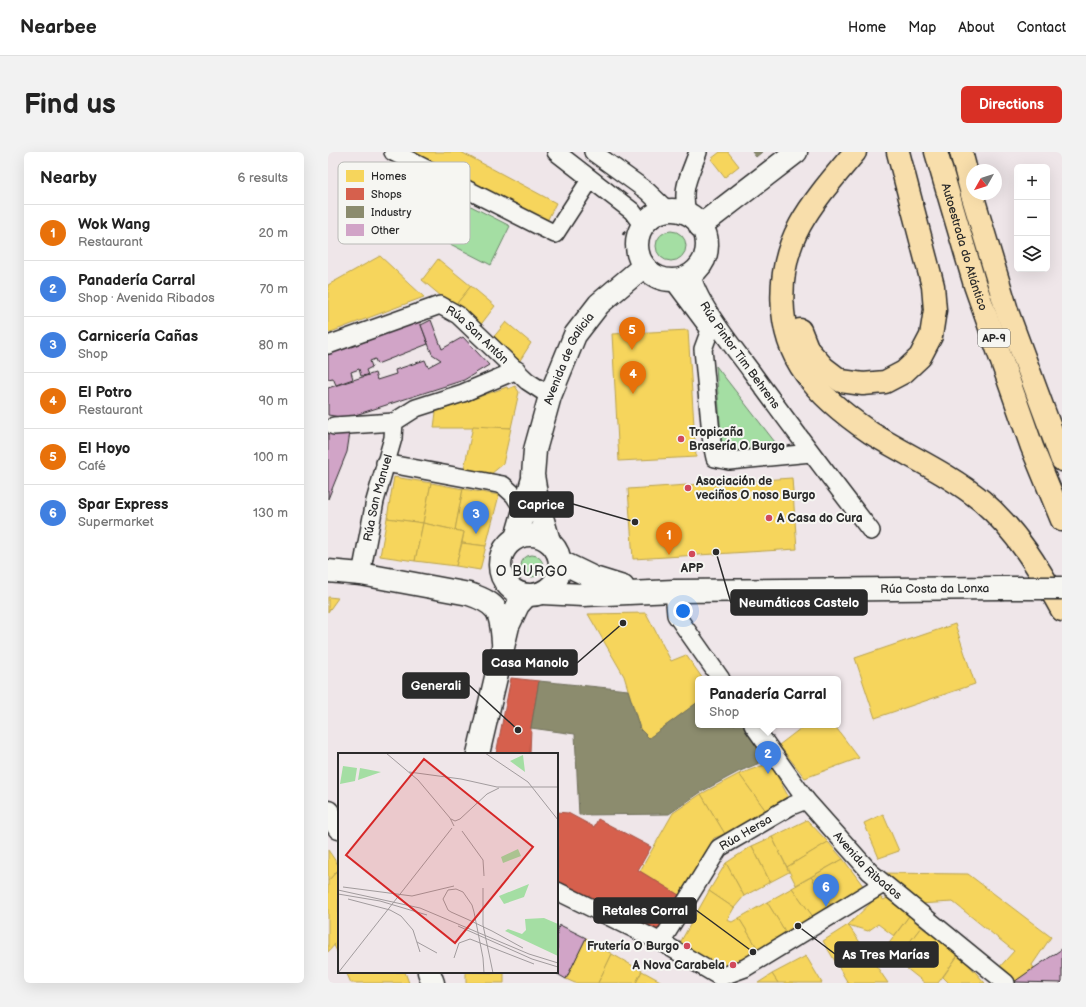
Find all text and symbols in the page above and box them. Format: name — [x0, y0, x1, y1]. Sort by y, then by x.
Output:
text: Nearbee — [20, 16, 97, 39]
text: Home — [848, 19, 886, 36]
text: Map — [908, 19, 936, 36]
text: About — [958, 19, 995, 36]
text: Contact — [1017, 19, 1066, 36]
button: Directions — [961, 86, 1062, 123]
text: Find us — [24, 88, 116, 121]
legend — [338, 162, 470, 244]
north arrow — [966, 164, 1002, 200]
map controls — [1014, 164, 1050, 272]
button: + — [1014, 164, 1050, 200]
text: Nearby — [40, 168, 97, 188]
text: 6 results — [238, 170, 288, 186]
text: Homes — [371, 170, 407, 183]
street label: Autoestrada do Atlántico — [938, 181, 991, 313]
text: Shops — [371, 188, 402, 201]
button: − — [1014, 200, 1050, 236]
text: Industry — [371, 206, 411, 219]
text: Wok Wang — [78, 215, 150, 234]
text: Other — [371, 224, 400, 237]
text: 1 — [50, 225, 56, 241]
text: 20 m — [258, 225, 288, 241]
text: Restaurant — [78, 234, 143, 250]
button: layers — [1014, 236, 1050, 272]
text: Panadería Carral — [78, 271, 195, 290]
text: 2 — [49, 281, 57, 297]
text: 70 m — [260, 281, 288, 297]
text: Shop · Avenida Ribados — [78, 290, 215, 306]
street label: Rúa Pintor Tim Behrens — [696, 299, 783, 412]
street label: Rúa San Antón — [443, 303, 512, 368]
street label: Avenida de Galicia — [541, 310, 598, 406]
pin: 5 — [619, 317, 645, 350]
text: Carnicería Cañas — [78, 327, 198, 346]
road number: AP-9 — [978, 329, 1010, 347]
text: 3 — [49, 337, 57, 353]
text: 80 m — [259, 337, 288, 353]
text: Shop — [78, 346, 108, 362]
pin: 4 — [620, 361, 646, 394]
text: El Potro — [78, 383, 132, 402]
text: 4 — [49, 393, 57, 409]
text: 90 m — [259, 393, 288, 409]
text: Restaurant — [78, 402, 143, 418]
place label: Tropicaña Brasería O Burgo — [689, 425, 785, 454]
marker: Tropicaña Brasería O Burgo — [676, 434, 686, 444]
text: El Hoyo — [78, 439, 130, 458]
text: 5 — [49, 449, 57, 465]
text: 100 m — [253, 449, 288, 465]
street label: Rúa San Manuel — [360, 453, 396, 543]
text: Café — [78, 458, 106, 474]
place label: Asociación de veciños O noso Burgo — [695, 474, 816, 503]
marker: Asociación de veciños O noso Burgo — [683, 483, 693, 493]
callout: Caprice — [510, 492, 573, 517]
text: Spar Express — [78, 495, 168, 514]
text: Caprice — [517, 497, 565, 513]
pin: 3 — [463, 501, 489, 534]
text: 6 — [49, 505, 57, 521]
text: 130 m — [253, 505, 288, 521]
place label: A Casa do Cura — [776, 511, 863, 526]
marker: A Casa do Cura — [764, 513, 774, 523]
text: Supermarket — [78, 514, 154, 530]
pin: 1 — [656, 522, 682, 555]
marker: APP — [687, 549, 697, 559]
place label: APP — [680, 561, 704, 576]
district label: O BURGO — [496, 563, 568, 580]
street label: Rúa Costa da Lonxa — [880, 581, 990, 597]
callout: Neumáticos Castelo — [731, 590, 867, 615]
text: Neumáticos Castelo — [739, 595, 859, 611]
your location — [673, 601, 693, 621]
callout: Casa Manolo — [483, 650, 577, 675]
text: Casa Manolo — [491, 655, 569, 671]
callout: Generali — [403, 673, 469, 698]
popup — [695, 676, 841, 728]
text: Generali — [411, 678, 461, 694]
text: Panadería Carral — [709, 685, 827, 704]
text: Shop — [709, 704, 739, 720]
pin: 2 — [755, 741, 781, 774]
inset map — [338, 753, 558, 973]
street label: Rúa Hersa — [717, 812, 775, 854]
street label: Avenida Ribados — [830, 829, 905, 903]
pin: 6 — [813, 874, 839, 907]
callout: Retales Corral — [594, 898, 696, 923]
text: Retales Corral — [602, 903, 688, 919]
place label: Frutería O Burgo — [587, 939, 679, 954]
marker: Frutería O Burgo — [682, 941, 692, 951]
callout: As Tres Marías — [835, 942, 938, 967]
text: As Tres Marías — [841, 947, 930, 963]
place label: A Nova Carabela — [632, 958, 725, 973]
marker: A Nova Carabela — [728, 960, 738, 970]

